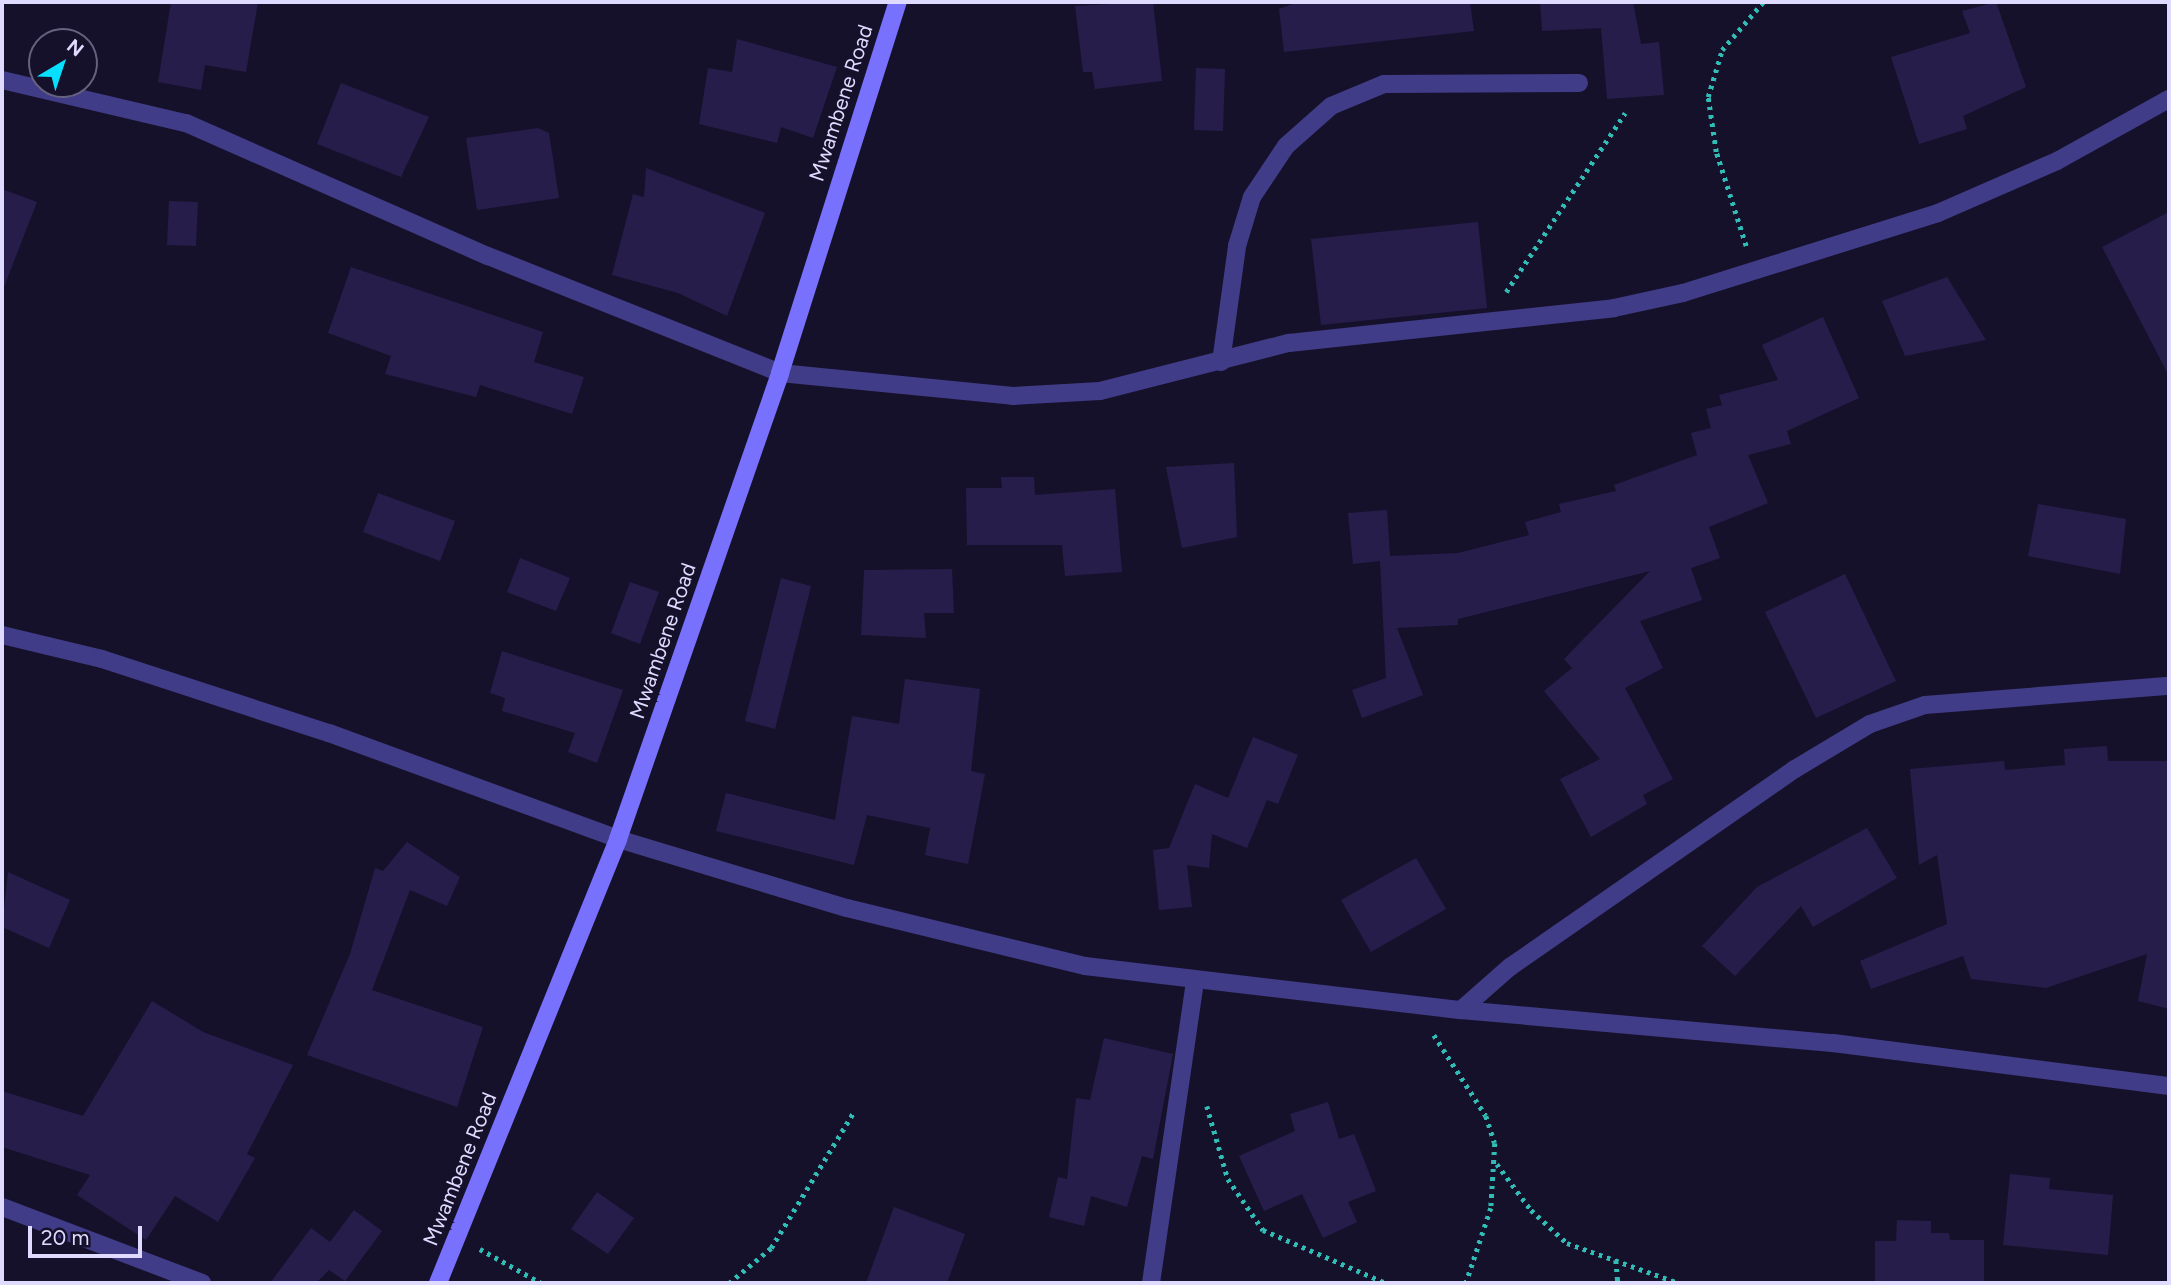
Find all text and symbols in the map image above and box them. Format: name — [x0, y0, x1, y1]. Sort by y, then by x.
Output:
street label: Mwambene Road — [804, 22, 878, 184]
north arrow — [28, 28, 98, 98]
text: N — [62, 34, 88, 61]
street label: Mwambene Road — [625, 560, 701, 722]
street label: Mwambene Road — [418, 1089, 502, 1249]
scale bar — [32, 1212, 145, 1256]
text: 20 m — [41, 1225, 89, 1250]

